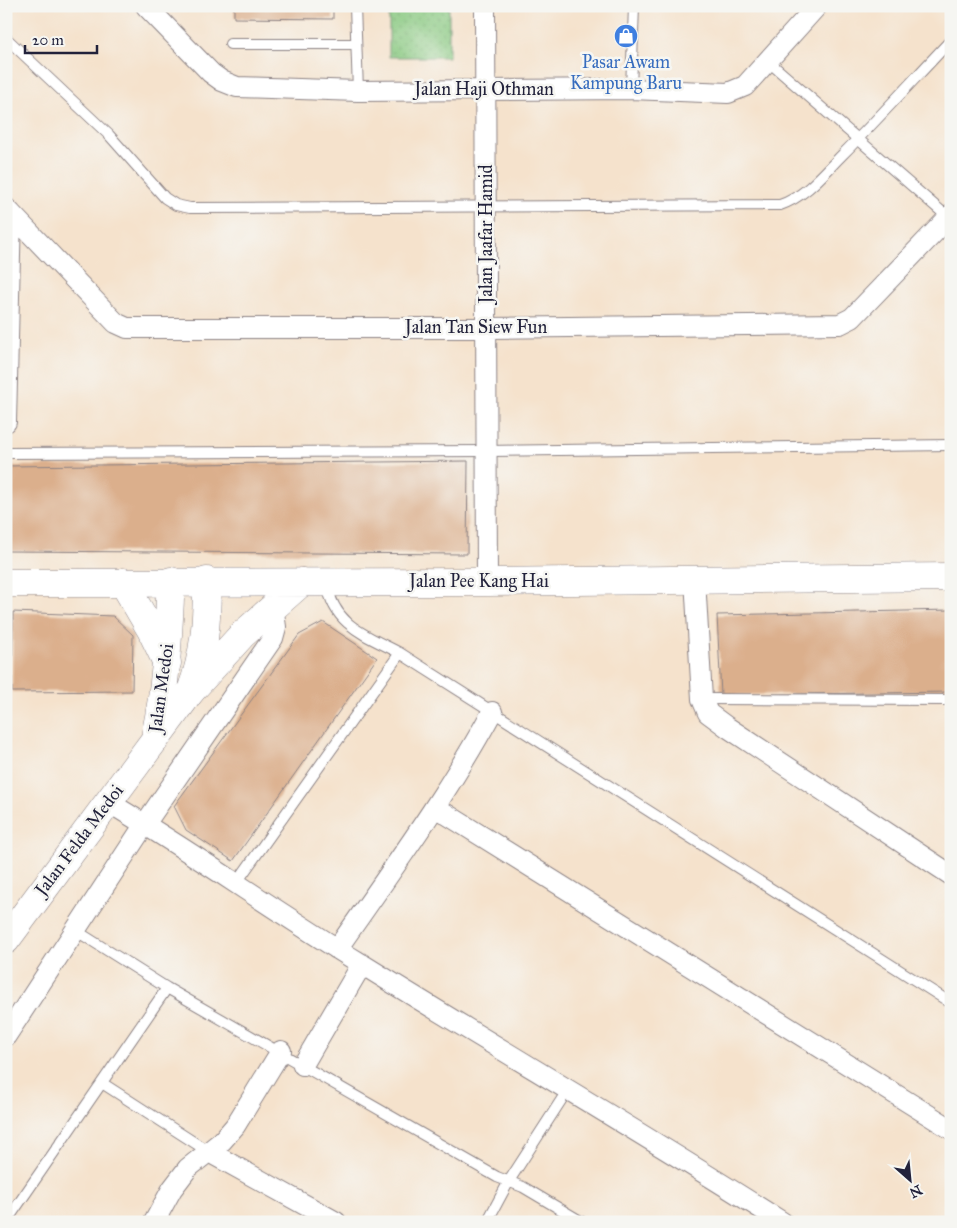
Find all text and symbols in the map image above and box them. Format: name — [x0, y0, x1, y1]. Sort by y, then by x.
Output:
scale bar — [25, 22, 98, 54]
shop icon: Pasar Awam Kampung Baru — [613, 23, 639, 49]
text: 20 m — [32, 31, 64, 49]
place label: Pasar Awam Kampung Baru — [570, 51, 682, 95]
street label: Jalan Haji Othman — [412, 78, 554, 101]
street label: Jalan Jaafar Hamid — [475, 164, 498, 306]
street label: Jalan Tan Siew Fun — [403, 316, 547, 339]
street label: Jalan Pee Kang Hai — [407, 570, 549, 593]
street label: Jalan Medoi — [144, 642, 179, 736]
street label: Jalan Felda Medoi — [29, 780, 129, 902]
north arrow — [884, 1156, 934, 1206]
text: N — [906, 1181, 925, 1201]

